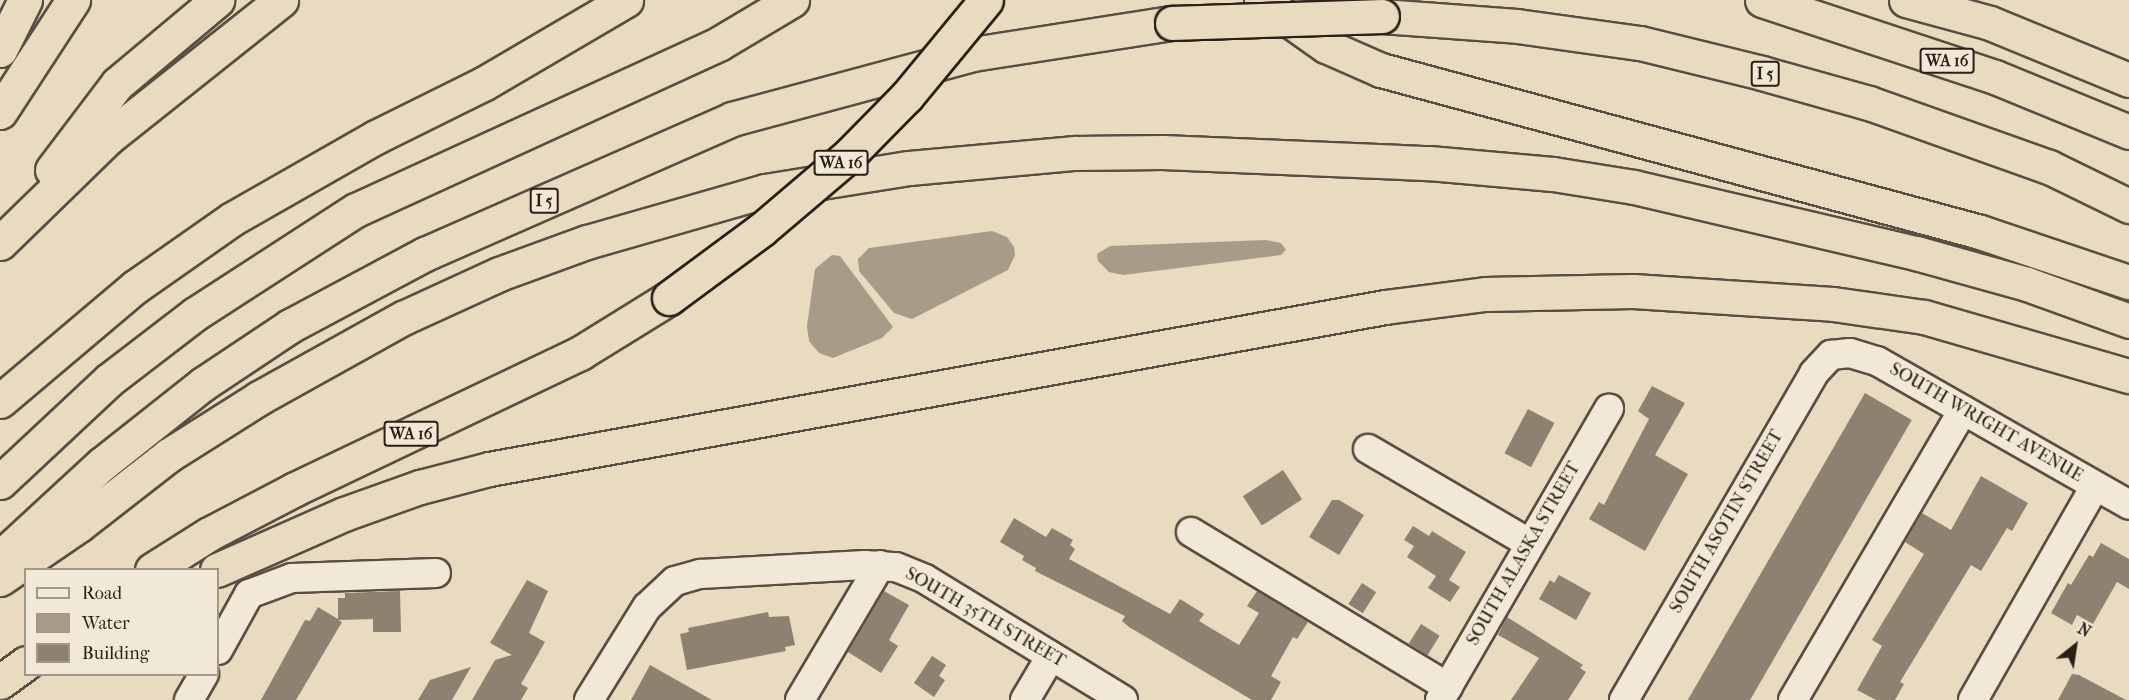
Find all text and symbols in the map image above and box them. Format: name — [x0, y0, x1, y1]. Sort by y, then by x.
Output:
road number: WA 16 — [1918, 48, 1976, 74]
road number: I 5 — [1750, 61, 1780, 87]
road number: WA 16 — [812, 150, 870, 176]
road number: I 5 — [529, 188, 559, 214]
street label: SOUTH WRIGHT AVENUE — [1885, 359, 2087, 487]
road number: WA 16 — [382, 421, 440, 447]
street label: SOUTH ASOTIN STREET — [1666, 427, 1788, 617]
street label: SOUTH ALASKA STREET — [1463, 458, 1585, 650]
street label: SOUTH 35TH STREET — [901, 563, 1069, 673]
legend — [24, 568, 219, 676]
text: Road — [82, 583, 122, 604]
text: Water — [82, 613, 130, 634]
north arrow — [2045, 616, 2105, 676]
text: N — [2074, 619, 2094, 641]
text: Building — [82, 643, 149, 664]

